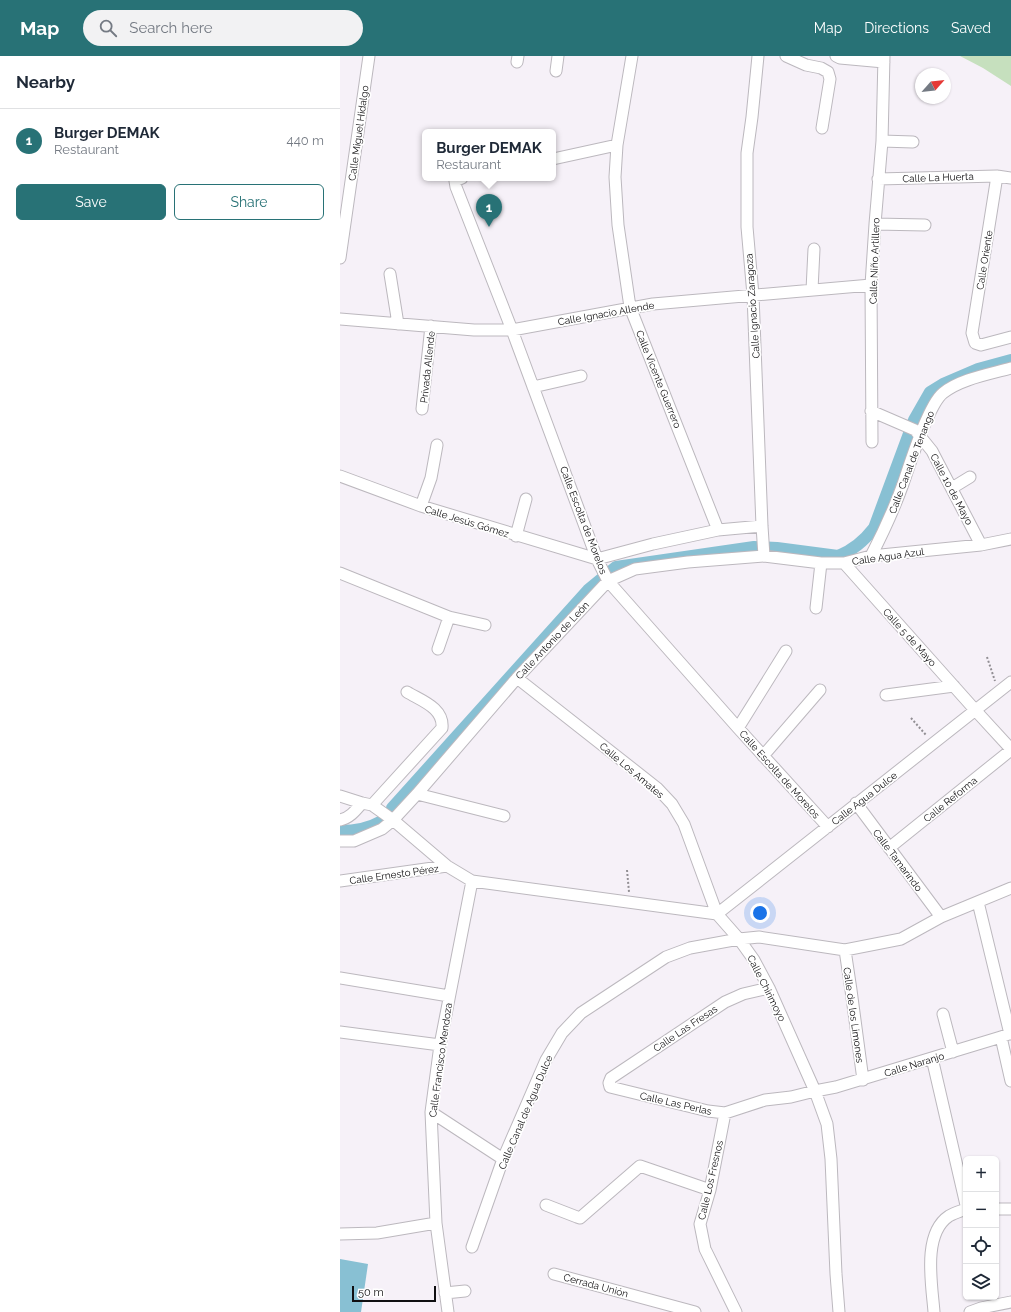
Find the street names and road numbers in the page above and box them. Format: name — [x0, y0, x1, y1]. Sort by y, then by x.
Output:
street label: Calle Miguel Hidalgo — [346, 85, 371, 181]
street label: Calle La Huerta — [902, 171, 974, 184]
street label: Calle Niño Artillero — [867, 218, 882, 304]
street label: Calle Oriente — [974, 229, 995, 291]
street label: Calle Ignacio Zaragoza — [743, 253, 762, 359]
street label: Calle Ignacio Allende — [557, 300, 655, 327]
street label: Calle Vicente Guerrero — [634, 329, 683, 430]
street label: Privada Allende — [418, 330, 437, 404]
street label: Calle Canal de Tenango — [887, 409, 936, 515]
street label: Calle 10 de Mayo — [928, 452, 975, 527]
street label: Calle Escolta de Morelos — [558, 465, 609, 576]
street label: Calle Jesús Gómez — [423, 503, 510, 540]
street label: Calle Agua Azul — [851, 546, 925, 567]
street label: Calle Antonio de León — [514, 599, 591, 681]
street label: Calle 5 de Mayo — [881, 606, 939, 669]
street label: Calle Escolta de Morelos — [737, 728, 822, 821]
street label: Calle Los Amates — [597, 740, 666, 800]
street label: Calle Agua Dulce — [830, 769, 899, 827]
street label: Calle Reforma — [921, 774, 979, 824]
street label: Calle Tamarindo — [871, 827, 925, 893]
street label: Calle Ernesto Pérez — [349, 863, 440, 886]
street label: Calle Chirimoyo — [745, 953, 788, 1023]
street label: Calle de los Limones — [841, 967, 866, 1064]
street label: Calle Francisco Mendoza — [427, 1002, 454, 1118]
street label: Calle Las Fresas — [651, 1003, 719, 1054]
street label: Calle Naranjo — [883, 1050, 946, 1079]
street label: Calle Canal de Agua Dulce — [496, 1053, 555, 1171]
street label: Calle Las Perlas — [639, 1090, 713, 1117]
street label: Calle Los Fresnos — [696, 1139, 725, 1221]
street label: Cerrada Unión — [562, 1272, 630, 1299]

